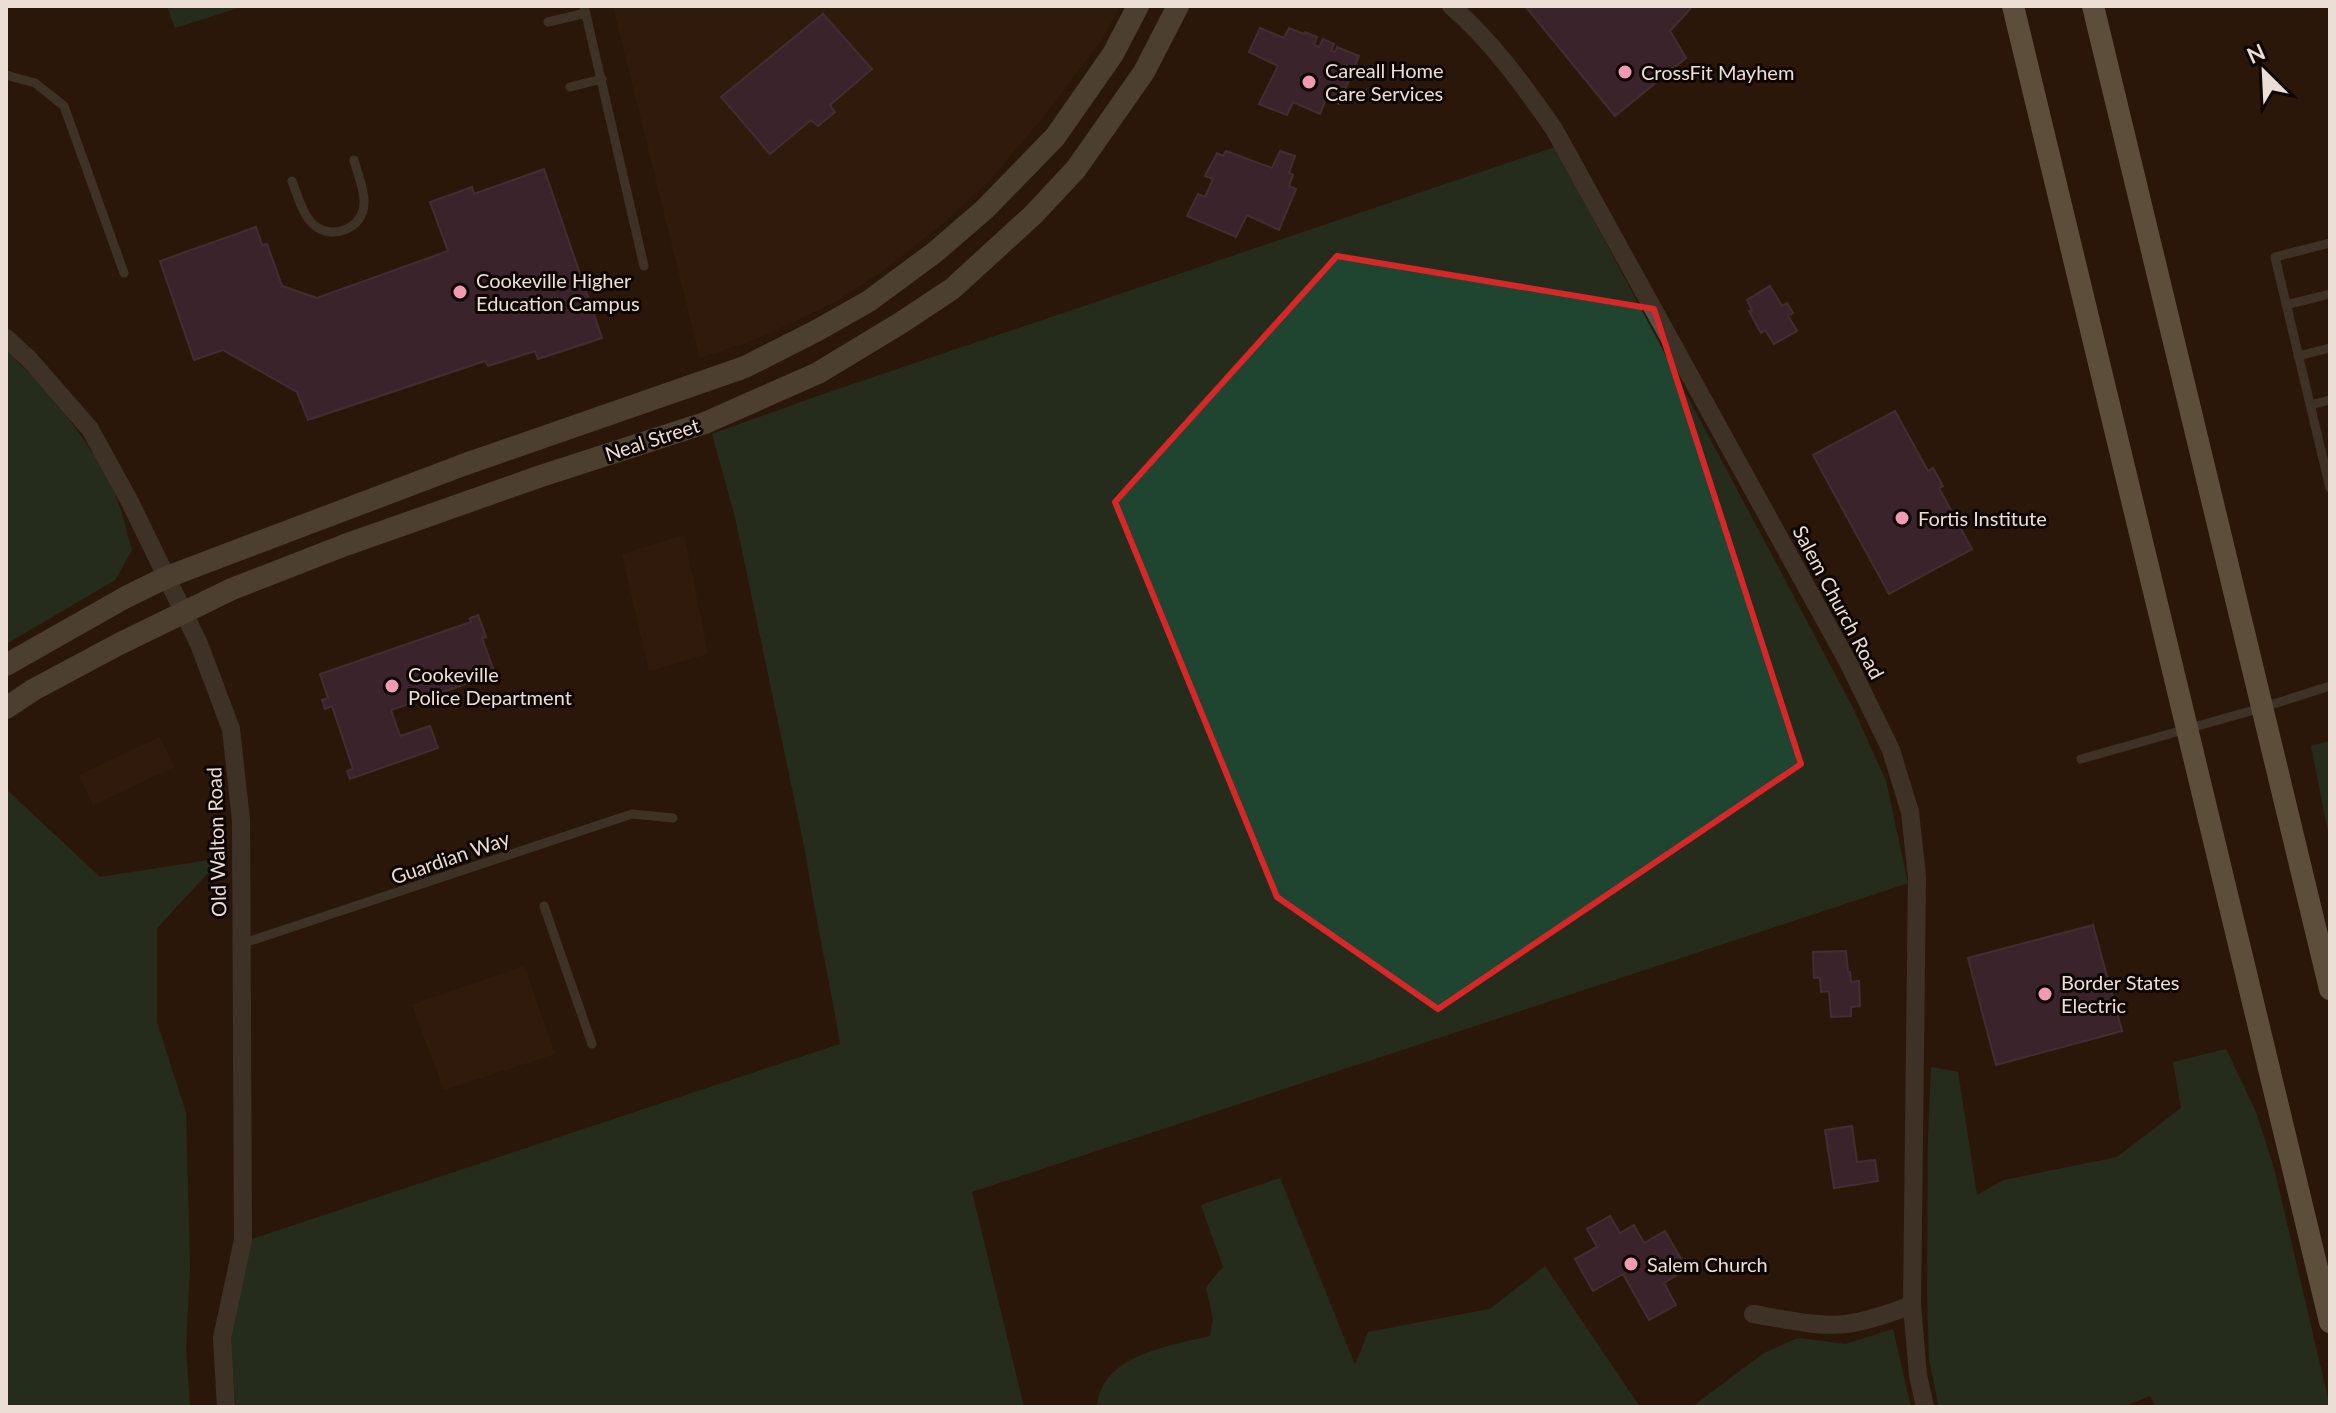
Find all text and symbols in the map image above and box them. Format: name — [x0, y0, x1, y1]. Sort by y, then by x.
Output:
north arrow — [2224, 32, 2304, 112]
text: N — [2242, 37, 2269, 69]
place label: Careall Home Care Services — [1325, 58, 1444, 105]
place label: CrossFit Mayhem — [1641, 60, 1794, 84]
marker: CrossFit Mayhem — [1616, 63, 1634, 81]
marker: Careall Home Care Services — [1300, 73, 1318, 91]
place label: Cookeville Higher Education Campus — [476, 268, 640, 315]
marker: Cookeville Higher Education Campus — [451, 283, 469, 301]
street label: Neal Street — [602, 412, 702, 466]
place label: Fortis Institute — [1918, 506, 2047, 530]
marker: Fortis Institute — [1893, 509, 1911, 527]
street label: Salem Church Road — [1788, 521, 1890, 683]
place label: Cookeville Police Department — [408, 662, 572, 709]
marker: Cookeville Police Department — [383, 677, 401, 695]
street label: Old Walton Road — [201, 767, 231, 917]
street label: Guardian Way — [387, 825, 513, 889]
place label: Border States Electric — [2061, 970, 2179, 1017]
marker: Border States Electric — [2036, 985, 2054, 1003]
place label: Salem Church — [1647, 1252, 1768, 1276]
marker: Salem Church — [1622, 1255, 1640, 1273]

